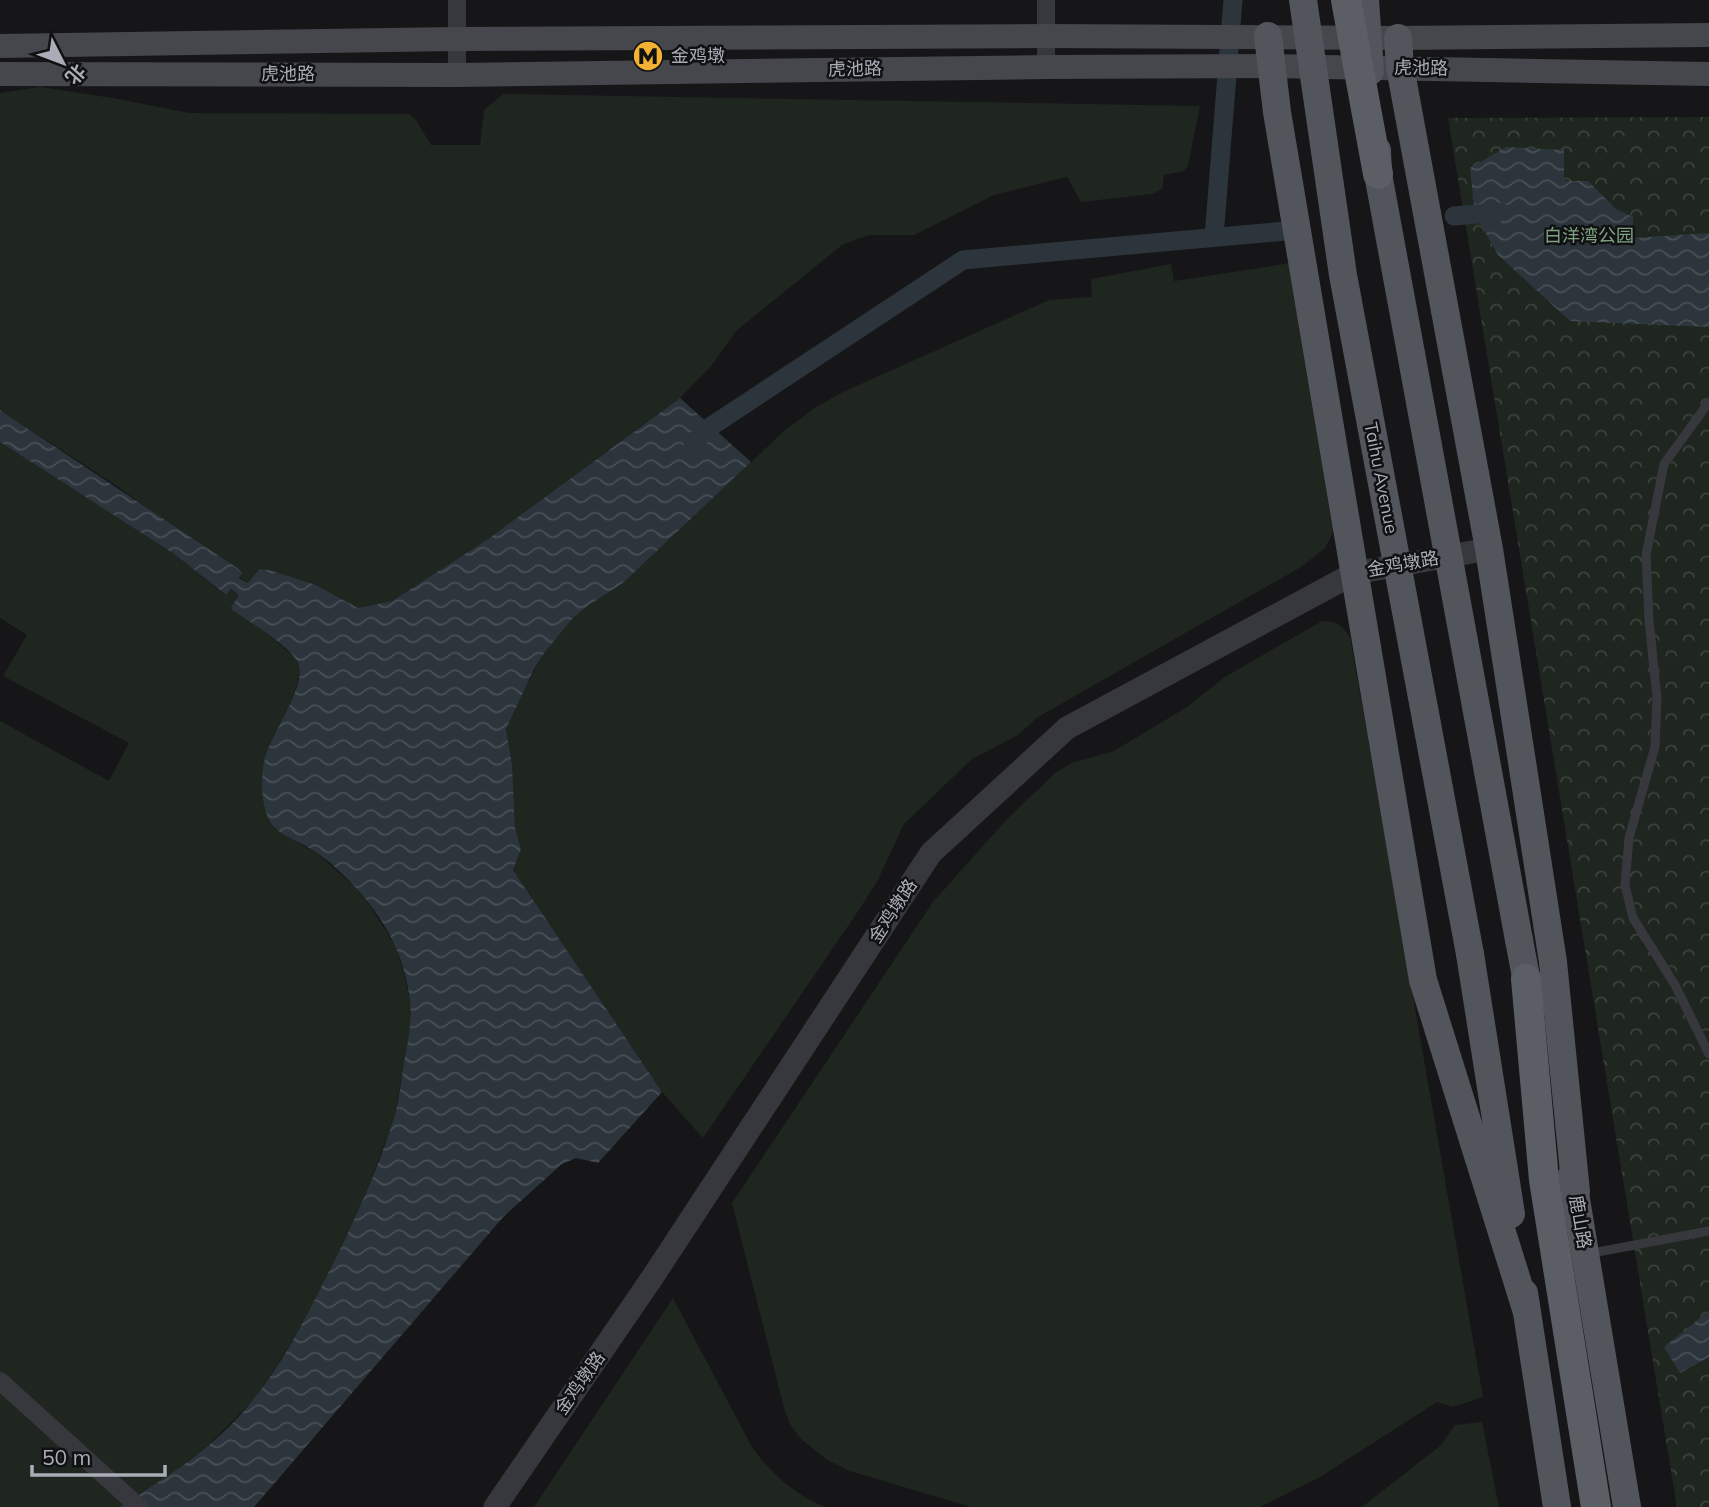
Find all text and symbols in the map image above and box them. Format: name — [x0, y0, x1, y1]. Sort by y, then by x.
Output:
north arrow — [28, 28, 98, 98]
metro station icon: 金鸡墩 — [631, 39, 665, 73]
place label: 金鸡墩 — [671, 44, 725, 67]
street label: 虎池路 — [1394, 56, 1448, 79]
street label: 虎池路 — [828, 57, 882, 80]
text: 北 — [60, 59, 91, 89]
street label: 虎池路 — [261, 62, 315, 85]
park label: 白洋湾公园 — [1544, 224, 1634, 247]
street label: Taihu Avenue — [1359, 420, 1404, 536]
street label: 金鸡墩路 — [1365, 546, 1440, 581]
street label: 金鸡墩路 — [863, 874, 922, 947]
street label: 鹿山路 — [1564, 1193, 1597, 1250]
street label: 金鸡墩路 — [550, 1347, 610, 1419]
scale bar — [32, 1434, 164, 1478]
text: 50 m — [42, 1444, 91, 1470]

